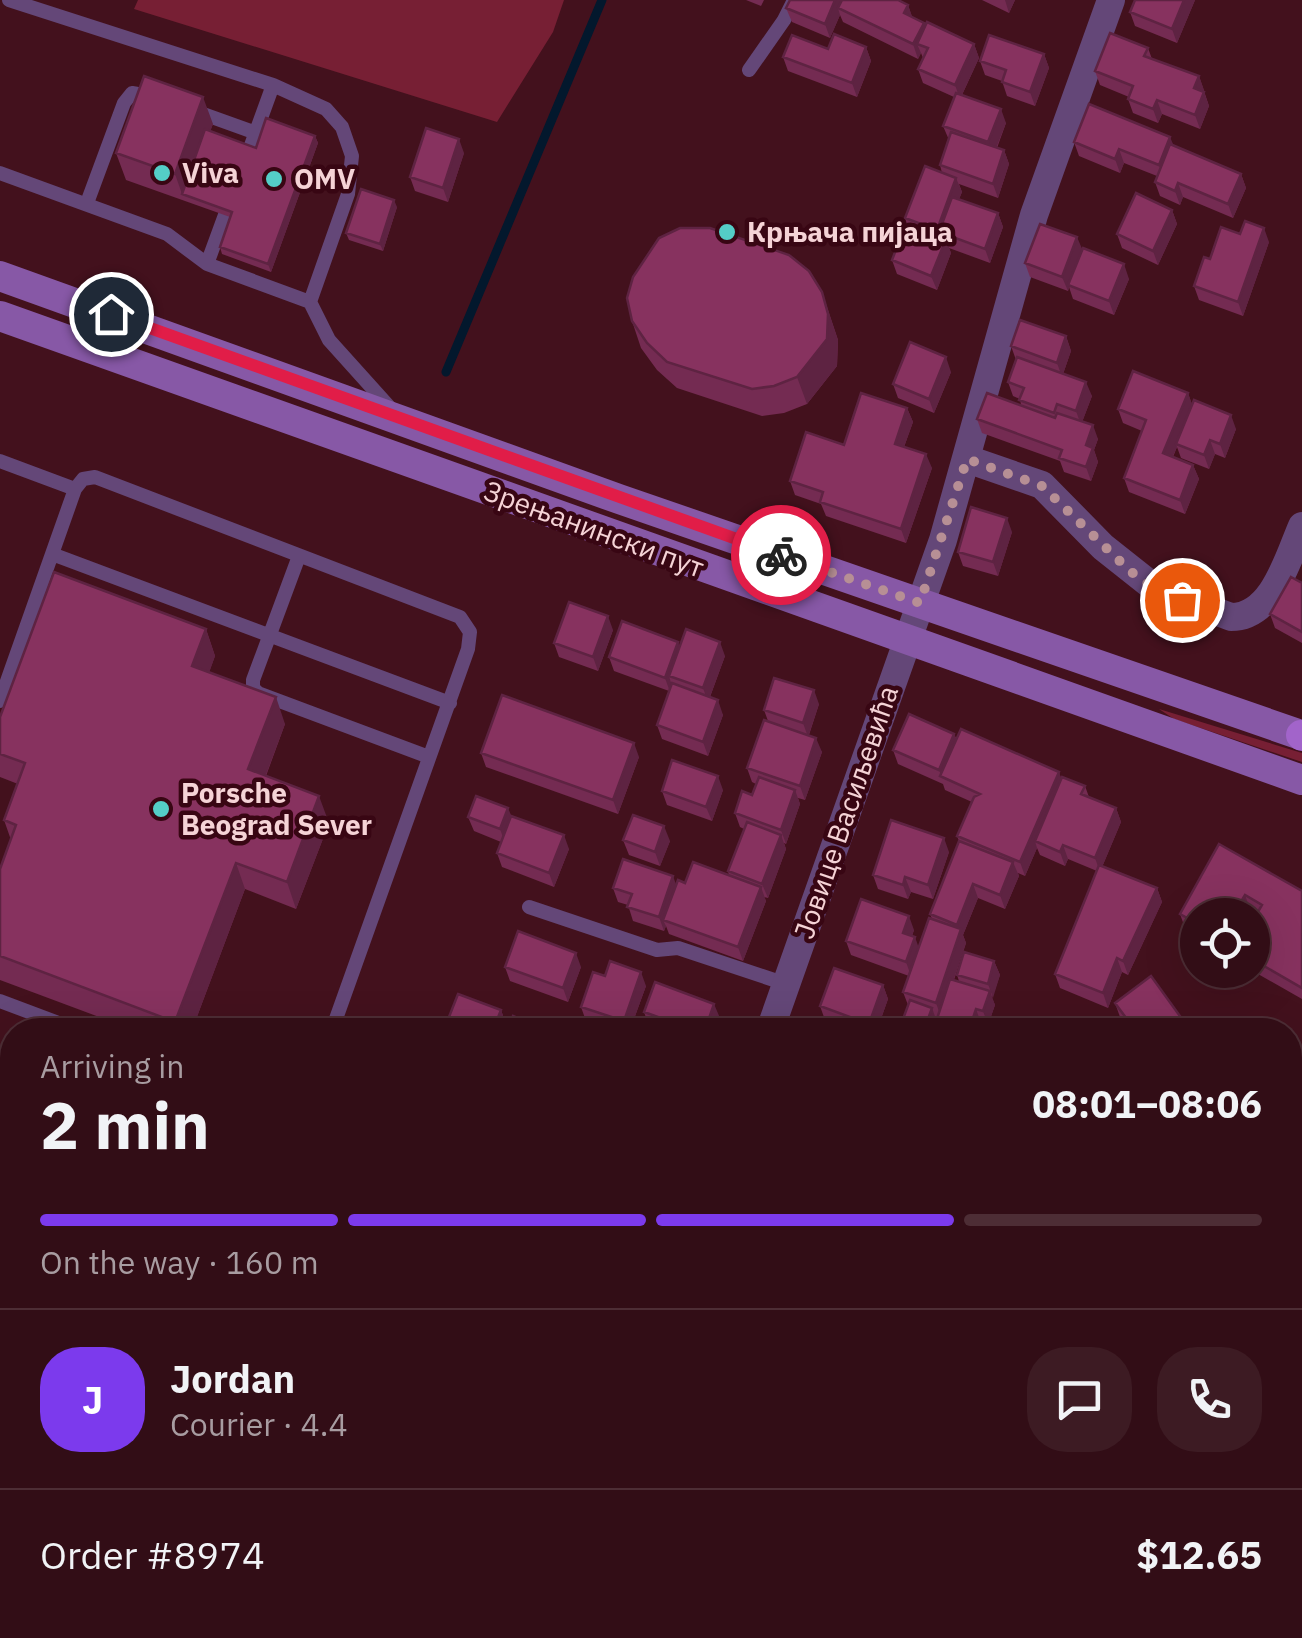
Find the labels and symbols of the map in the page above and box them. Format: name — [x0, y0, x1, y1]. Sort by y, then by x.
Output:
place label: Viva — [182, 154, 239, 191]
place label: OMV — [294, 160, 355, 197]
marker: Viva — [151, 162, 173, 184]
marker: OMV — [263, 168, 285, 190]
place label: Крњача пијаца — [747, 213, 953, 250]
marker: Крњача пијаца — [716, 221, 738, 243]
pin — [69, 272, 154, 357]
street label: Зрењанински пут — [479, 471, 709, 586]
courier — [731, 505, 831, 605]
pin — [1140, 558, 1225, 643]
street label: Јовице Васиљевића — [785, 680, 906, 943]
place label: Porsche Beograd Sever — [181, 774, 372, 843]
marker: Porsche Beograd Sever — [150, 798, 172, 820]

